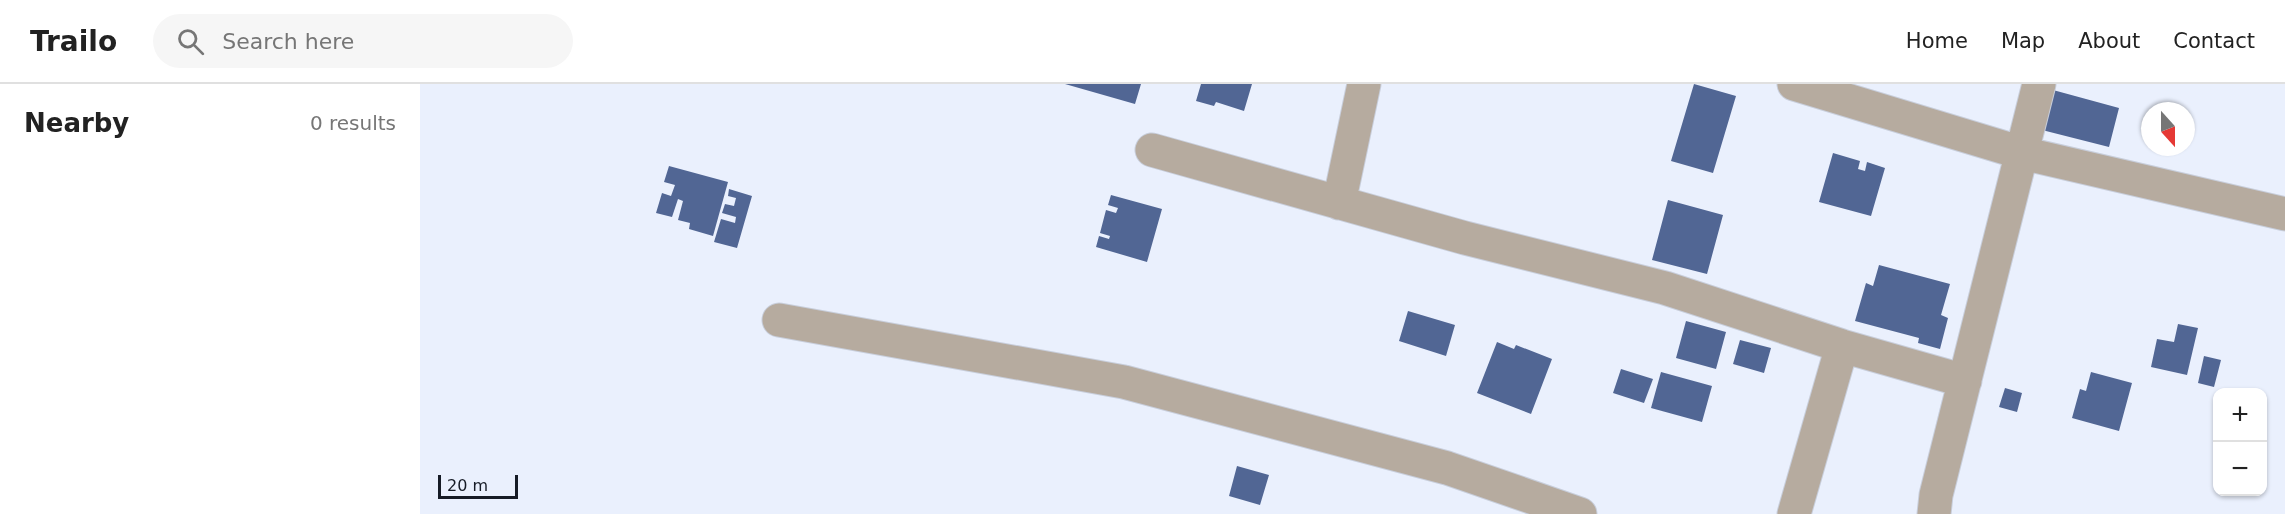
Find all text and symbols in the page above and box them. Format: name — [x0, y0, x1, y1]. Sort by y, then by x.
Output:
search box — [153, 14, 573, 68]
text: Trailo — [30, 25, 117, 58]
icon: search — [174, 25, 207, 58]
text: Search here — [222, 29, 354, 54]
text: Home — [1906, 29, 1968, 53]
text: Map — [2001, 29, 2045, 53]
text: About — [2078, 29, 2140, 53]
text: Contact — [2173, 29, 2255, 53]
north arrow — [2141, 102, 2195, 156]
text: Nearby — [24, 108, 129, 138]
text: 0 results — [310, 111, 396, 135]
map controls — [2213, 388, 2267, 496]
button: + — [2213, 388, 2267, 442]
button: − — [2213, 442, 2267, 496]
scale bar — [438, 472, 518, 500]
text: 20 m — [447, 476, 488, 495]

